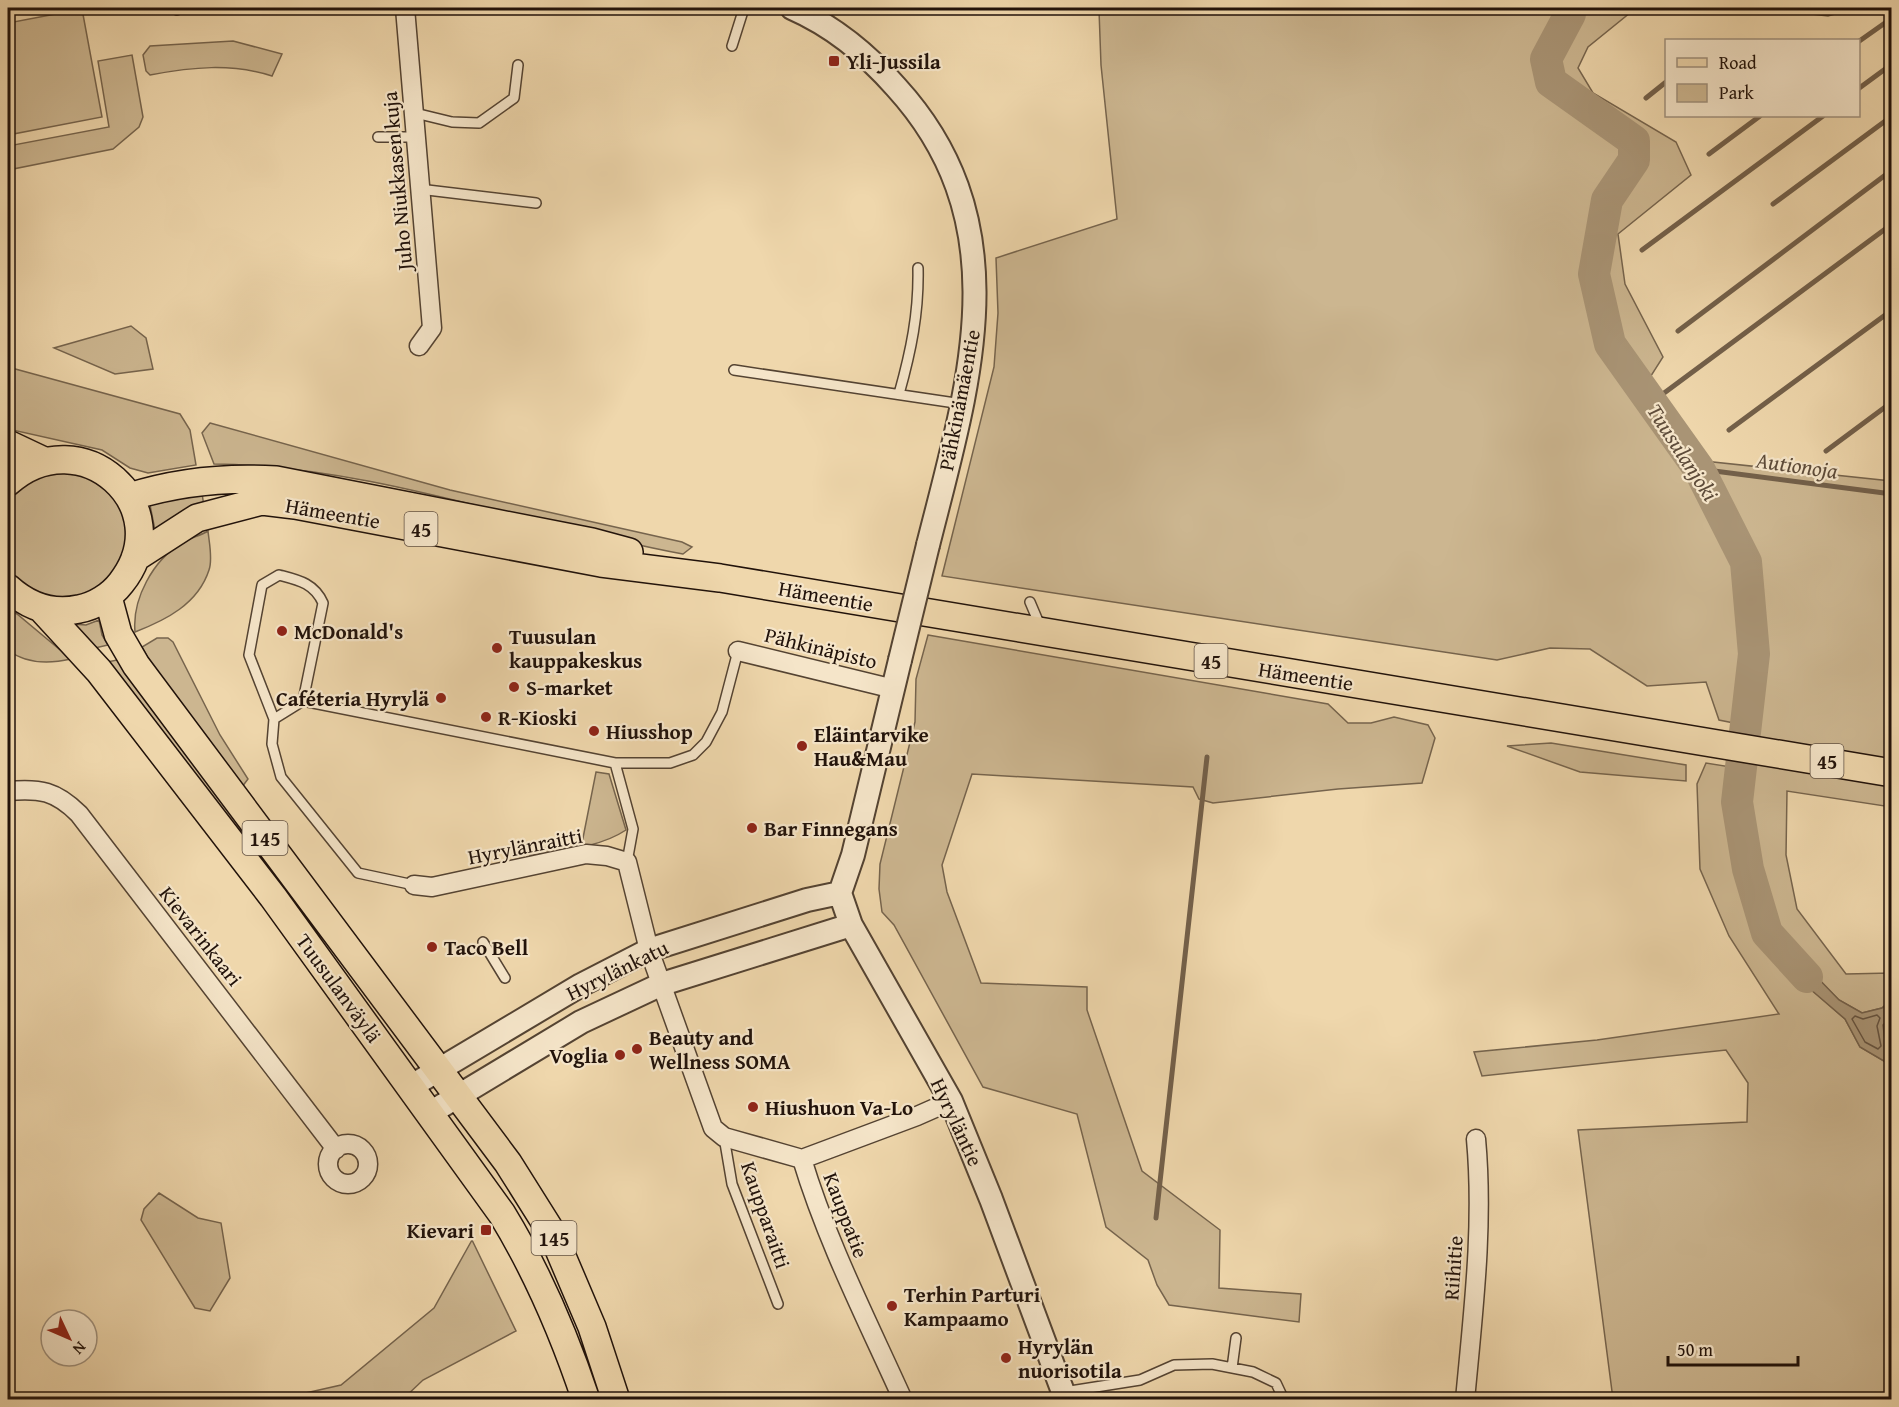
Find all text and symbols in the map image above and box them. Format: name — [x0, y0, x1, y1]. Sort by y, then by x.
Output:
legend — [1665, 39, 1860, 117]
place label: Yli-Jussila — [846, 46, 941, 77]
text: Road — [1719, 49, 1757, 76]
marker: Yli-Jussila — [827, 54, 841, 68]
text: Park — [1719, 79, 1755, 106]
street label: Juho Niukkasen kuja — [374, 90, 421, 275]
street label: Pähkinämäentie — [930, 327, 988, 473]
water label: Tuusulanjoki — [1639, 397, 1727, 507]
water label: Autionoja — [1753, 443, 1840, 487]
street label: Hämeentie — [283, 489, 383, 537]
road number: 45 — [404, 512, 438, 546]
street label: Hämeentie — [776, 572, 876, 620]
place label: McDonald's — [294, 616, 403, 647]
street label: Pähkinäpisto — [761, 619, 881, 677]
place label: Tuusulan kauppakeskus — [509, 621, 642, 676]
marker: McDonald's — [275, 624, 289, 638]
marker: Tuusulan kauppakeskus — [490, 641, 504, 655]
road number: 45 — [1194, 644, 1228, 678]
street label: Hämeentie — [1256, 653, 1356, 699]
place label: S-market — [526, 672, 613, 703]
marker: S-market — [507, 680, 521, 694]
place label: Caféteria Hyrylä — [276, 683, 429, 714]
marker: Caféteria Hyrylä — [434, 691, 448, 705]
place label: R-Kioski — [498, 702, 578, 733]
marker: R-Kioski — [479, 710, 493, 724]
place label: Hiusshop — [606, 716, 693, 747]
place label: Eläintarvike Hau&Mau — [814, 719, 929, 774]
marker: Hiusshop — [587, 724, 601, 738]
marker: Eläintarvike Hau&Mau — [795, 739, 809, 753]
road number: 45 — [1810, 744, 1844, 778]
place label: Bar Finnegans — [764, 813, 898, 844]
street label: Hyrylänraitti — [465, 820, 585, 872]
road number: 145 — [242, 821, 288, 855]
marker: Bar Finnegans — [745, 821, 759, 835]
street label: Kievarinkaari — [152, 879, 250, 993]
street label: Tuusulanväylä — [289, 927, 389, 1049]
place label: Taco Bell — [444, 932, 529, 963]
street label: Hyrylänkatu — [561, 932, 674, 1008]
marker: Taco Bell — [425, 940, 439, 954]
place label: Beauty and Wellness SOMA — [649, 1022, 791, 1077]
place label: Voglia — [549, 1040, 608, 1071]
marker: Beauty and Wellness SOMA — [630, 1042, 644, 1056]
marker: Voglia — [613, 1048, 627, 1062]
street label: Hyryläntie — [923, 1073, 991, 1171]
place label: Hiushuon Va-Lo — [765, 1092, 913, 1123]
marker: Hiushuon Va-Lo — [746, 1100, 760, 1114]
street label: Kaupparaitti — [733, 1157, 799, 1273]
street label: Kauppatie — [815, 1168, 877, 1262]
place label: Kievari — [407, 1215, 474, 1246]
road number: 145 — [532, 1221, 576, 1255]
marker: Kievari — [479, 1223, 493, 1237]
street label: Riihitie — [1435, 1234, 1471, 1301]
place label: Terhin Parturi Kampaamo — [904, 1279, 1041, 1334]
marker: Terhin Parturi Kampaamo — [885, 1299, 899, 1313]
north arrow — [39, 1308, 99, 1368]
scale bar — [1668, 1329, 1798, 1367]
place label: Hyrylän nuorisotila — [1018, 1331, 1122, 1386]
text: N — [67, 1336, 92, 1361]
text: 50 m — [1677, 1336, 1713, 1363]
marker: Hyrylän nuorisotila — [999, 1351, 1013, 1365]

